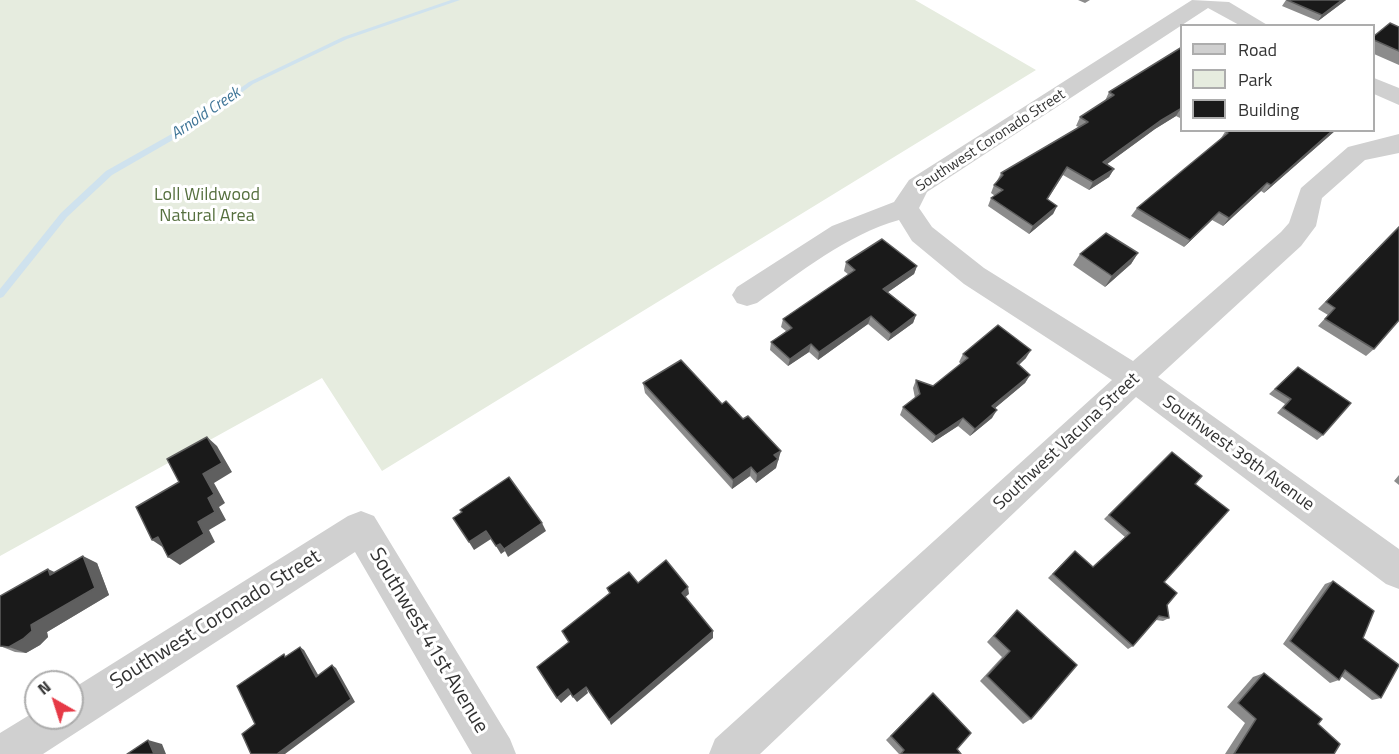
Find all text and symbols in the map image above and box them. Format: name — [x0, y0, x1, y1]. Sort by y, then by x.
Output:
legend — [1180, 24, 1375, 132]
text: Road — [1238, 36, 1277, 63]
text: Park — [1238, 66, 1272, 93]
water label: Arnold Creek — [168, 84, 244, 144]
street label: Southwest Coronado Street — [913, 86, 1069, 196]
text: Building — [1238, 96, 1299, 123]
park label: Loll Wildwood Natural Area — [154, 185, 260, 228]
street label: Southwest Vacuna Street — [990, 369, 1144, 515]
street label: Southwest 39th Avenue — [1158, 392, 1318, 516]
street label: Southwest 41st Avenue — [363, 544, 493, 738]
street label: Southwest Coronado Street — [106, 545, 326, 695]
north arrow — [24, 670, 84, 730]
text: N — [32, 675, 56, 700]

